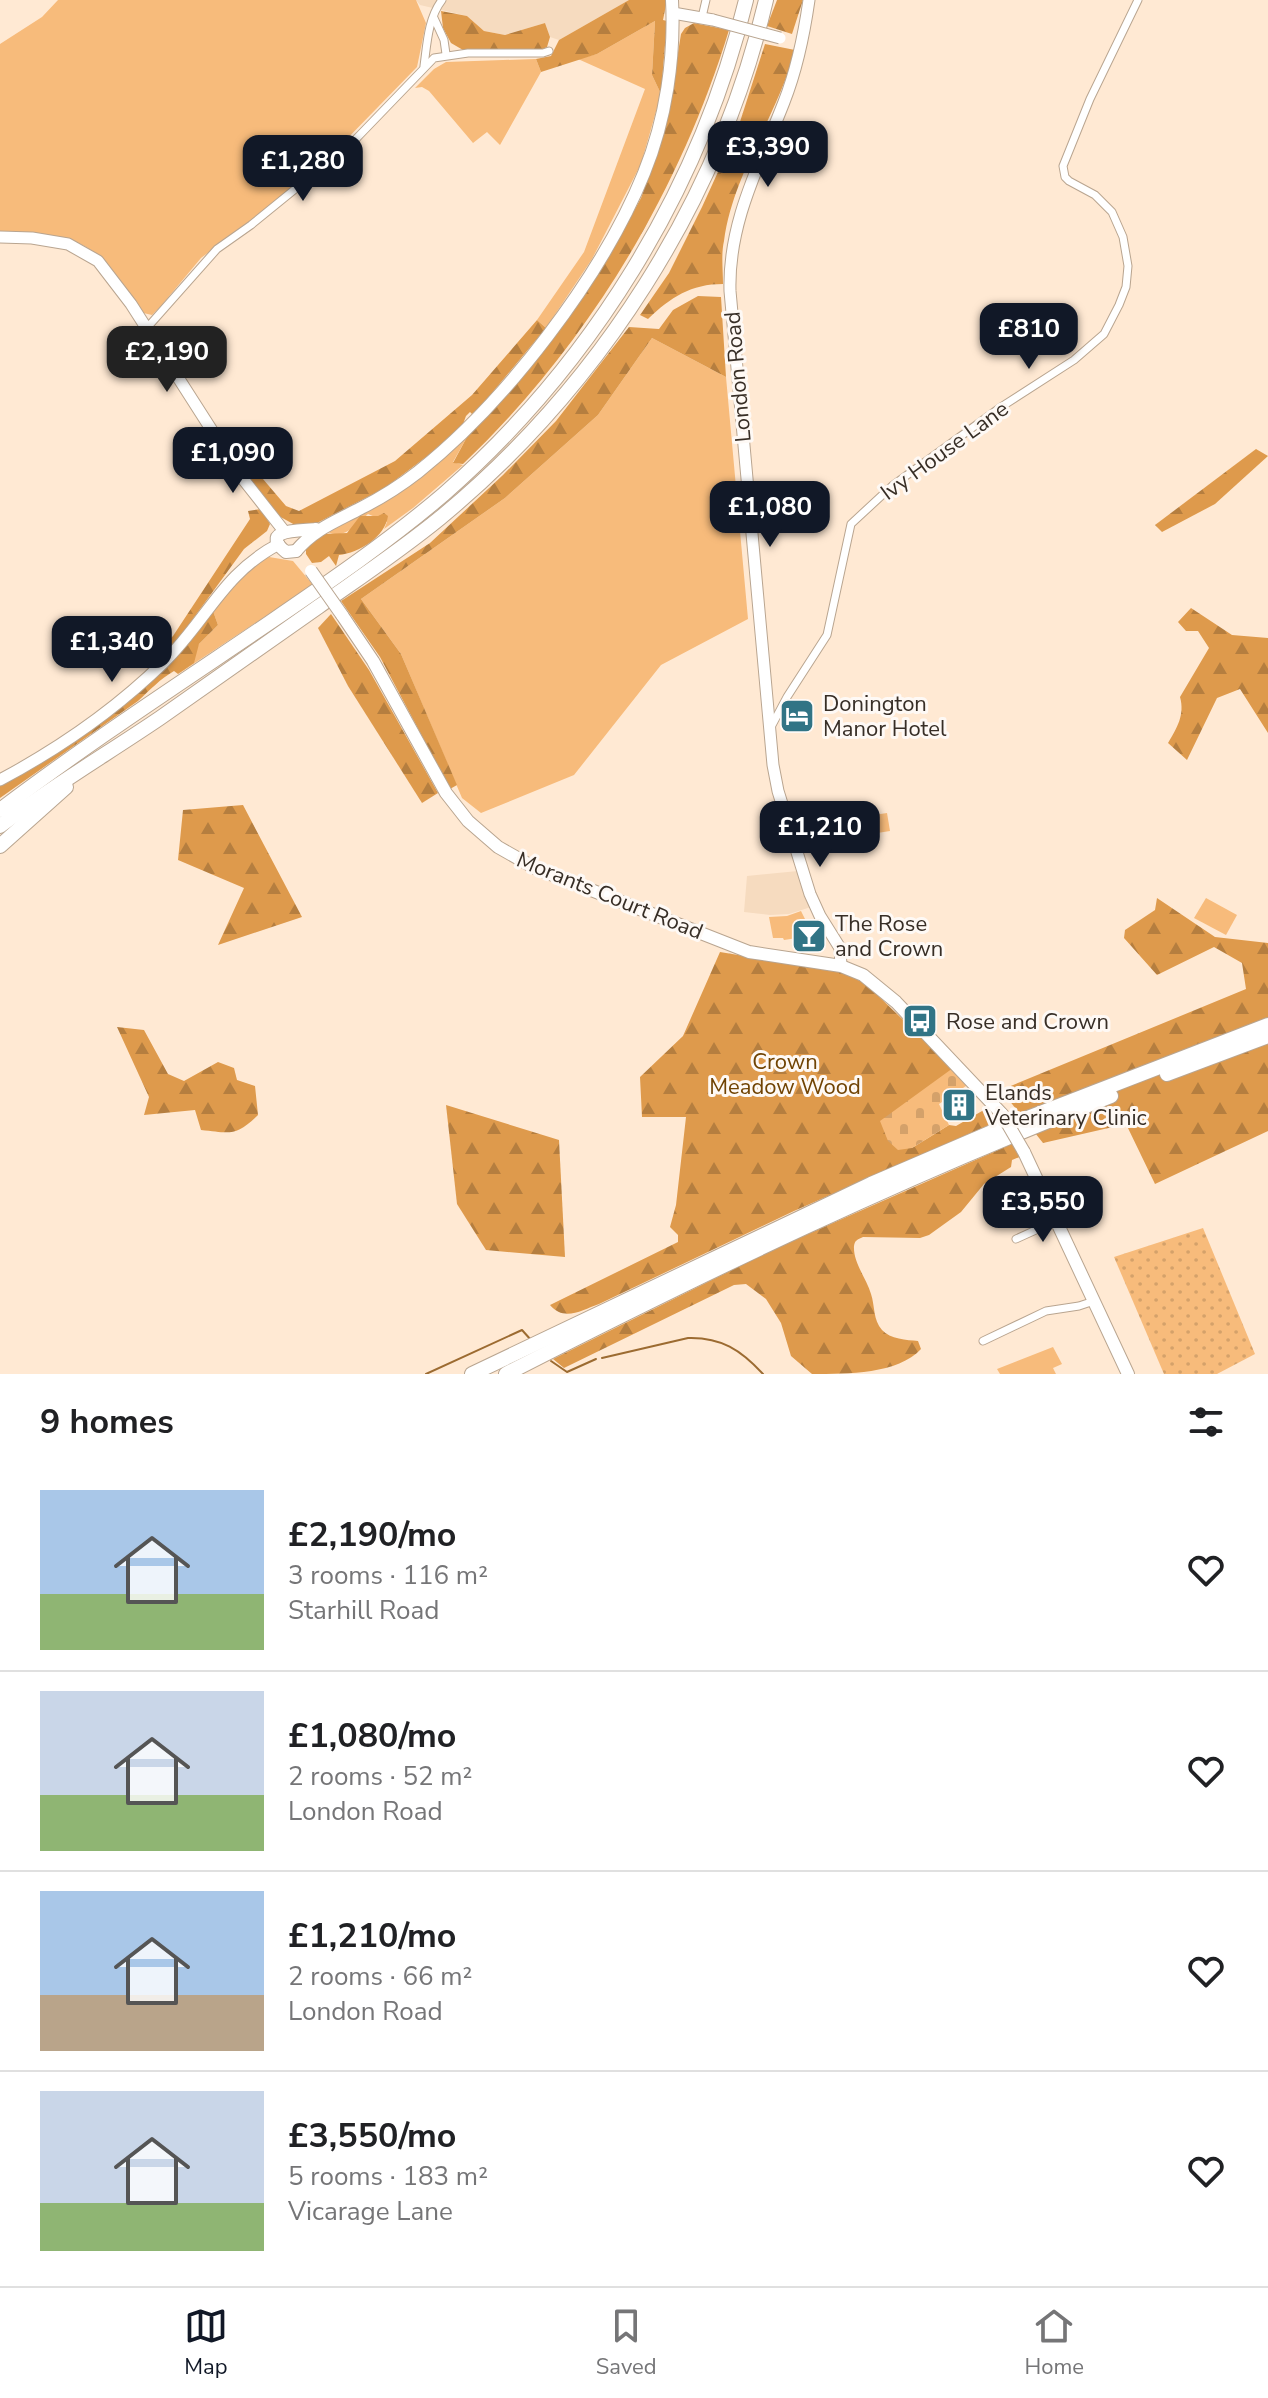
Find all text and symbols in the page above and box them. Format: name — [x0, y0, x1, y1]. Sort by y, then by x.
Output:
pin: £3,390 — [703, 121, 833, 189]
text: £3,390 — [726, 129, 810, 164]
pin: £1,280 — [238, 135, 368, 203]
text: £1,280 — [261, 143, 345, 178]
pin: £810 — [982, 303, 1076, 371]
street label: London Road — [717, 310, 759, 443]
text: £810 — [998, 311, 1060, 346]
pin: £2,190 — [102, 326, 232, 394]
text: £2,190 — [125, 334, 209, 369]
street label: Ivy House Lane — [875, 394, 1015, 507]
pin: £1,090 — [168, 427, 298, 495]
text: £1,090 — [191, 435, 275, 470]
pin: £1,080 — [705, 481, 835, 549]
text: £1,080 — [728, 489, 812, 524]
pin: £1,340 — [47, 616, 177, 684]
text: £1,340 — [70, 624, 154, 659]
place label: Donington Manor Hotel — [823, 689, 947, 744]
hotel icon: Donington Manor Hotel — [778, 697, 816, 735]
pin: £1,210 — [755, 801, 885, 869]
text: £1,210 — [778, 809, 862, 844]
street label: Morants Court Road — [512, 845, 707, 947]
place label: The Rose and Crown — [835, 909, 943, 964]
bar icon: The Rose and Crown — [790, 917, 828, 955]
bus stop icon: Rose and Crown — [901, 1002, 939, 1040]
place label: Rose and Crown — [946, 1007, 1109, 1037]
park label: Crown Meadow Wood — [709, 1047, 861, 1102]
place label: Elands Veterinary Clinic — [984, 1078, 1147, 1133]
building icon: Elands Veterinary Clinic — [940, 1086, 978, 1124]
pin: £3,550 — [978, 1176, 1108, 1244]
text: £3,550 — [1001, 1184, 1085, 1219]
text: 9 homes — [40, 1399, 174, 1445]
icon: filters — [1184, 1400, 1228, 1444]
text: £2,190/mo — [288, 1512, 456, 1558]
icon: home — [104, 1522, 200, 1618]
icon: heart — [1184, 1548, 1228, 1592]
text: 3 rooms · 116 m² — [288, 1558, 488, 1593]
text: Starhill Road — [288, 1593, 440, 1628]
text: £1,080/mo — [288, 1713, 456, 1759]
icon: home — [104, 1723, 200, 1819]
icon: heart — [1184, 1749, 1228, 1793]
text: 2 rooms · 52 m² — [288, 1759, 472, 1794]
text: London Road — [288, 1794, 443, 1829]
text: £1,210/mo — [288, 1913, 456, 1959]
icon: home — [104, 1923, 200, 2019]
icon: heart — [1184, 1949, 1228, 1993]
text: 2 rooms · 66 m² — [288, 1959, 472, 1994]
text: London Road — [288, 1994, 443, 2029]
text: £3,550/mo — [288, 2113, 456, 2159]
icon: home — [104, 2123, 200, 2219]
icon: heart — [1184, 2149, 1228, 2193]
text: 5 rooms · 183 m² — [288, 2159, 488, 2194]
text: Vicarage Lane — [288, 2194, 453, 2229]
tab: Map — [184, 2304, 228, 2382]
tab: Saved — [596, 2304, 657, 2382]
tab: Home — [1025, 2304, 1084, 2382]

